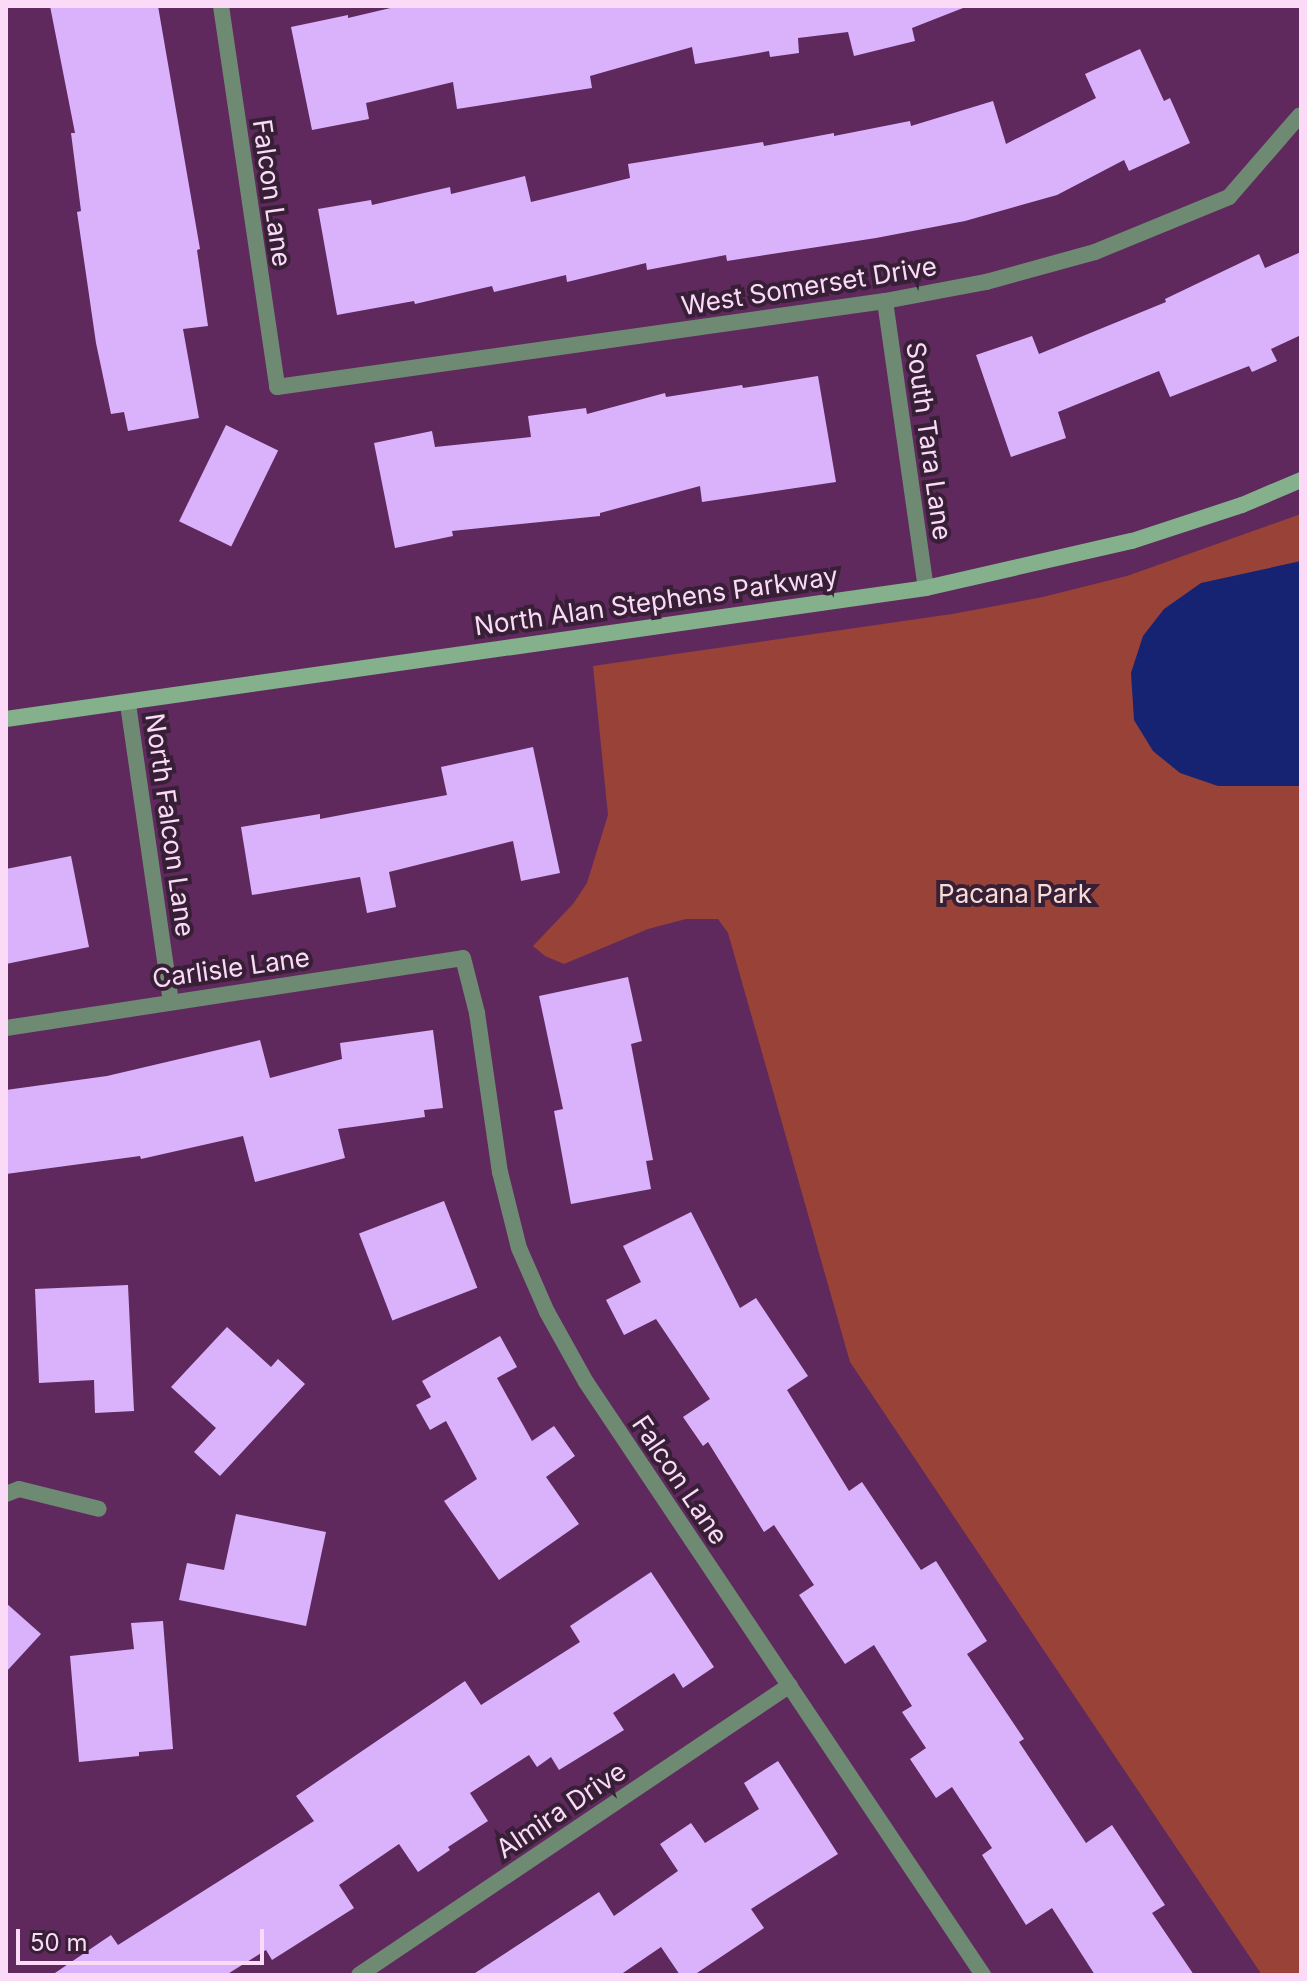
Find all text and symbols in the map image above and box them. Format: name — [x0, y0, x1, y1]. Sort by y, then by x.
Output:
street label: Falcon Lane — [246, 117, 298, 269]
street label: West Somerset Drive — [679, 250, 939, 322]
street label: South Tara Lane — [900, 340, 958, 542]
street label: North Alan Stephens Parkway — [472, 560, 840, 642]
street label: North Falcon Lane — [139, 711, 201, 939]
park label: Pacana Park — [938, 878, 1092, 910]
street label: Carlisle Lane — [150, 942, 312, 994]
street label: Falcon Lane — [626, 1410, 734, 1550]
street label: Almira Drive — [490, 1755, 632, 1865]
scale bar — [20, 1913, 268, 1963]
text: 50 m — [30, 1928, 88, 1957]

